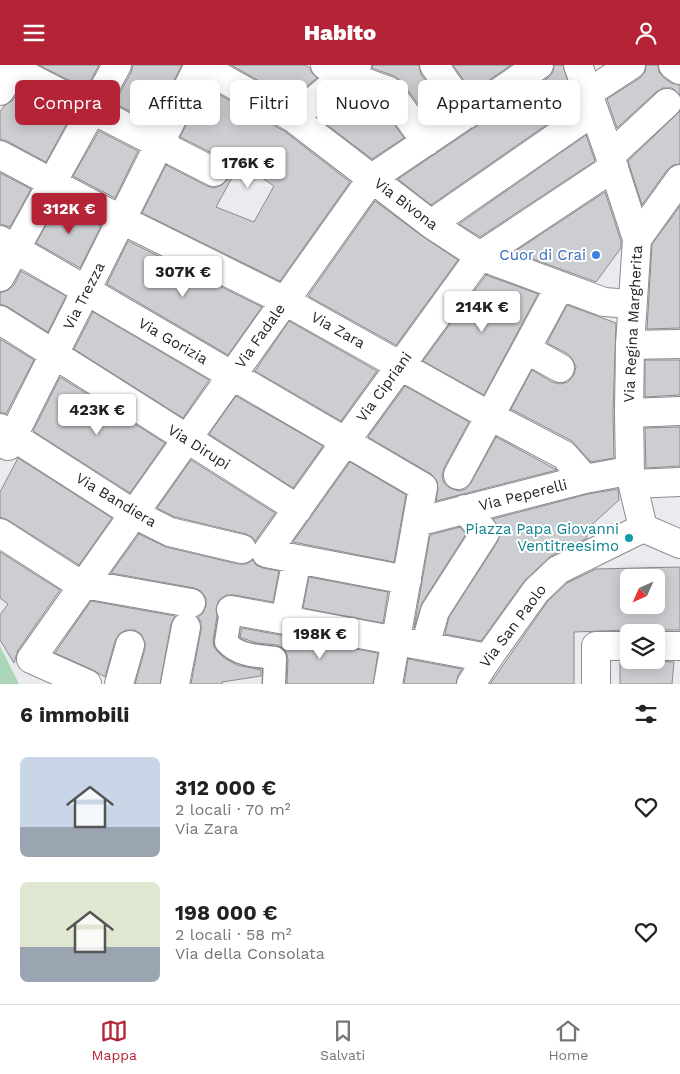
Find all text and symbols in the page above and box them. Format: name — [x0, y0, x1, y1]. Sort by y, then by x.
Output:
icon: menu — [20, 19, 48, 47]
icon: person — [632, 19, 660, 47]
text: Habito — [304, 20, 376, 45]
chip: Compra — [15, 80, 120, 125]
chip: Affitta — [130, 80, 220, 125]
chip: Filtri — [230, 80, 307, 125]
chip: Nuovo — [317, 80, 408, 125]
chip: Appartamento — [418, 80, 580, 125]
pin: 176K € — [207, 147, 289, 189]
text: 176K € — [222, 153, 274, 172]
street label: Via Bivona — [370, 174, 442, 234]
pin: 312K € — [28, 193, 110, 235]
text: 312K € — [43, 199, 95, 218]
street label: Via Regina Margherita — [620, 244, 646, 403]
place label: Cuor di Crai — [499, 246, 586, 264]
marker: Cuor di Crai — [590, 249, 602, 261]
pin: 307K € — [142, 255, 224, 298]
street label: Via Trezza — [59, 259, 109, 333]
text: 307K € — [155, 262, 211, 281]
pin: 214K € — [441, 291, 523, 333]
text: 214K € — [455, 297, 509, 316]
street label: Via Fadale — [231, 300, 289, 372]
street label: Via Zara — [308, 308, 369, 352]
street label: Via Gorizia — [135, 314, 211, 368]
street label: Via Cipriani — [352, 348, 416, 426]
pin: 423K € — [56, 393, 138, 436]
text: 423K € — [69, 400, 125, 419]
street label: Via Dirupi — [164, 421, 234, 473]
street label: Via Bandiera — [72, 469, 160, 531]
street label: Via Peperelli — [477, 475, 569, 515]
place label: Piazza Papa Giovanni Ventitreesimo — [465, 520, 619, 555]
marker: Piazza Papa Giovanni Ventitreesimo — [623, 532, 635, 544]
north arrow — [620, 569, 665, 614]
map controls — [620, 569, 665, 669]
street label: Via San Paolo — [476, 581, 550, 671]
pin: 198K € — [279, 617, 361, 660]
text: 198K € — [293, 624, 347, 643]
button: layers — [620, 624, 665, 669]
icon: filters — [632, 700, 660, 728]
text: 6 immobili — [20, 702, 129, 727]
text: 312 000 € — [175, 775, 276, 800]
icon: home — [60, 777, 120, 837]
icon: heart — [632, 793, 660, 821]
text: 2 locali · 70 m² — [175, 800, 291, 819]
text: Via Zara — [175, 819, 238, 838]
text: 198 000 € — [175, 900, 277, 925]
icon: home — [60, 902, 120, 962]
icon: heart — [632, 918, 660, 946]
text: 2 locali · 58 m² — [175, 925, 292, 944]
text: Via della Consolata — [175, 944, 325, 963]
tab: Mappa — [92, 1017, 137, 1063]
tab: Salvati — [320, 1017, 365, 1063]
tab: Home — [548, 1017, 588, 1063]

